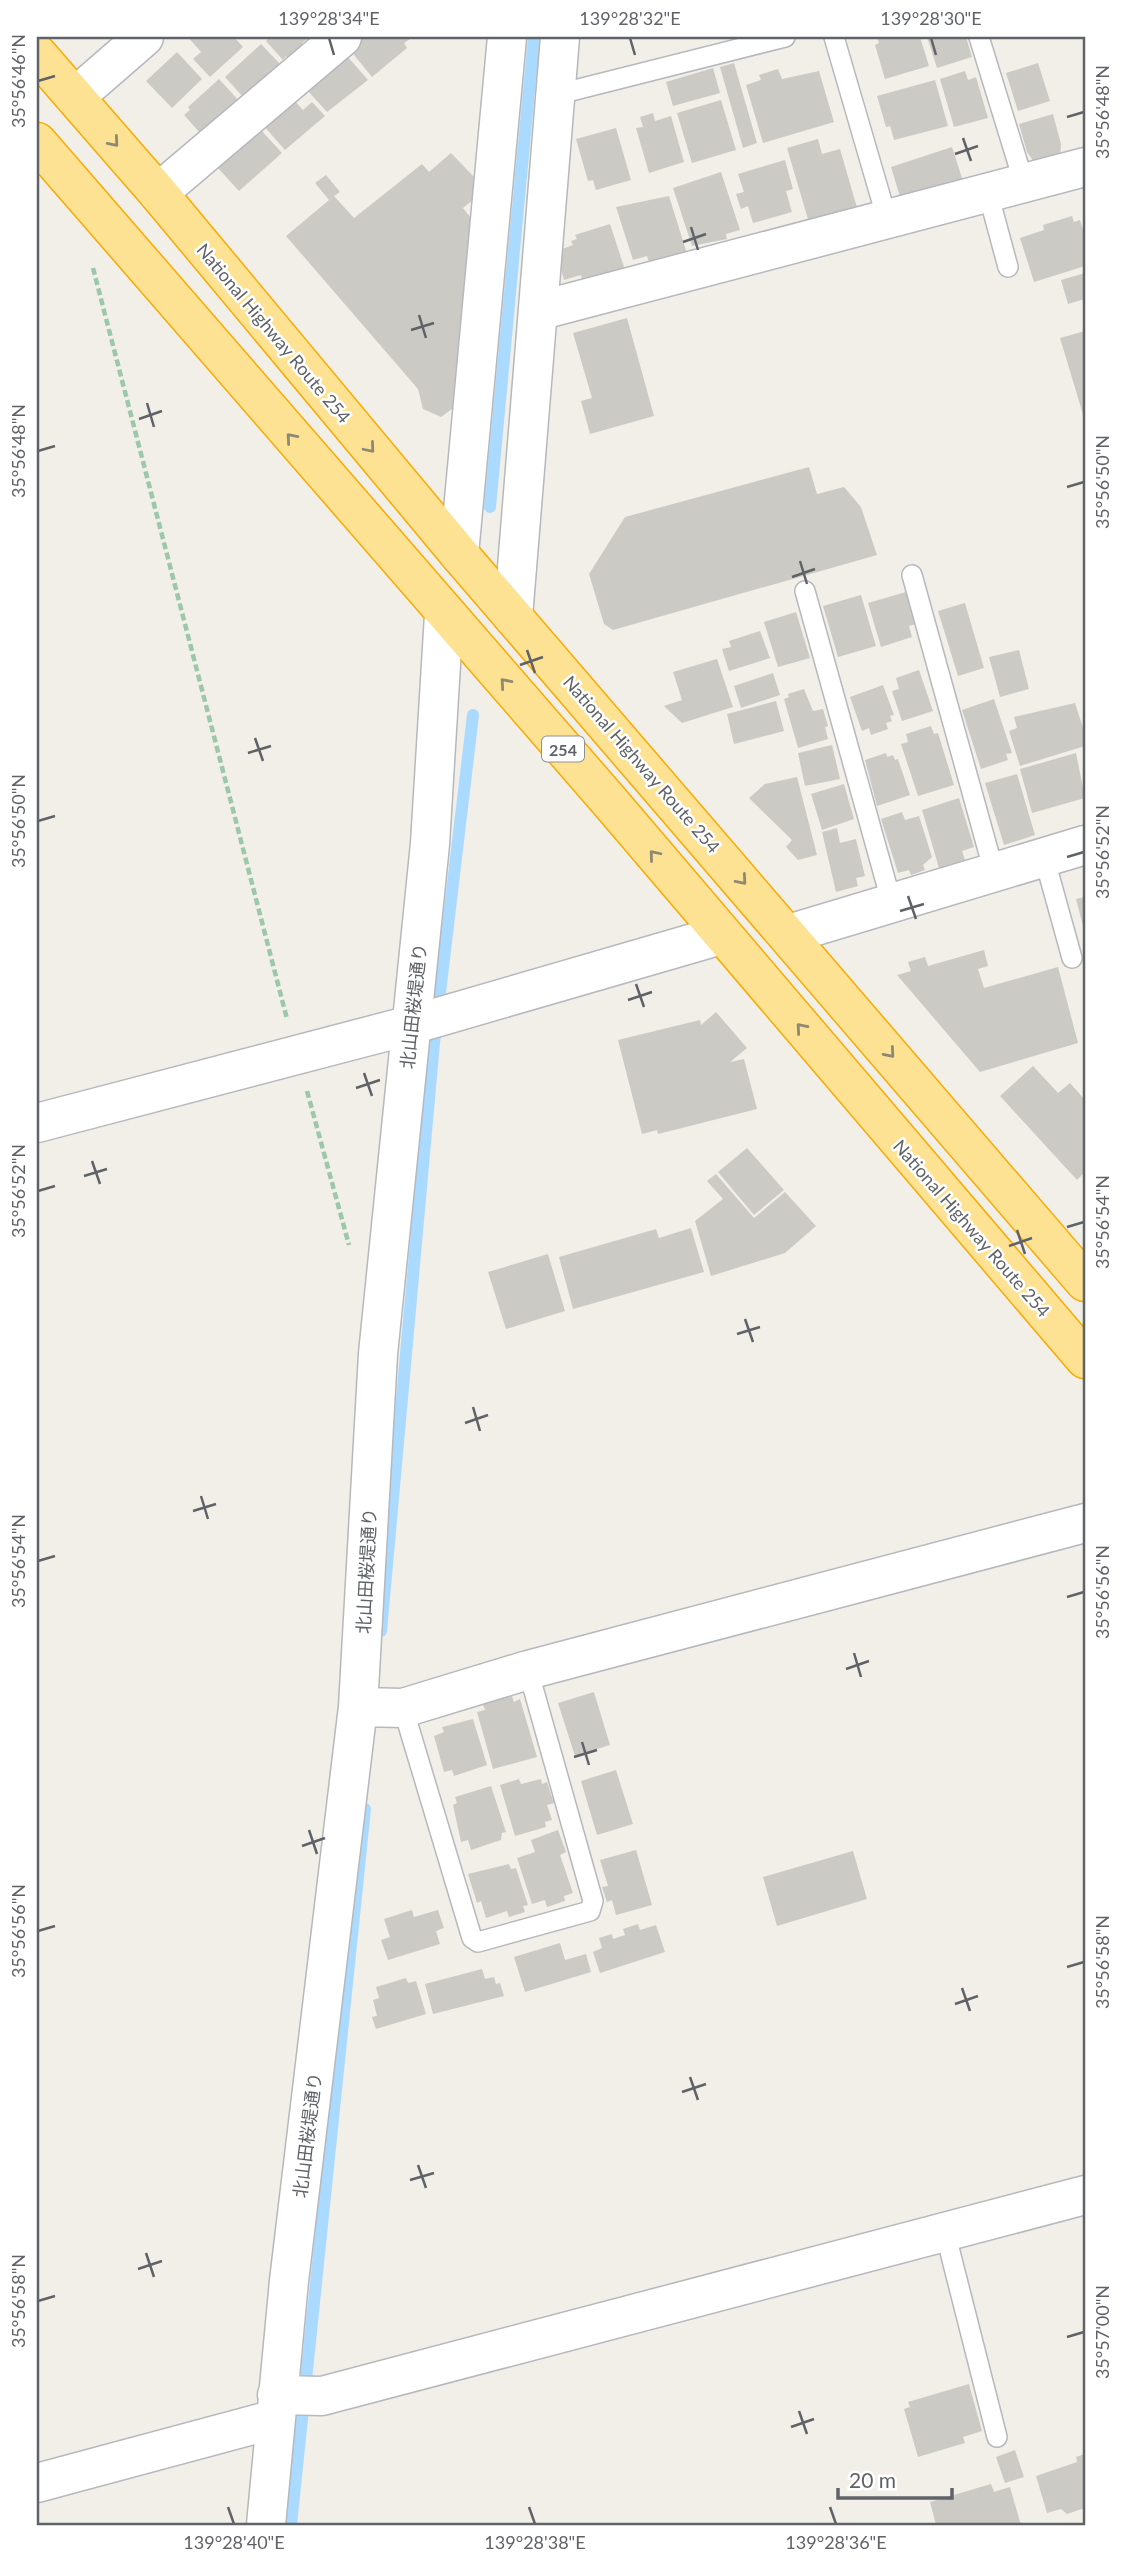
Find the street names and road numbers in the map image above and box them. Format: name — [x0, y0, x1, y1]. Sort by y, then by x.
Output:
street label: National Highway Route 254 — [192, 239, 356, 427]
street label: National Highway Route 254 — [559, 671, 725, 857]
road number: 254 — [542, 736, 584, 762]
street label: 北山田桜堤通り — [395, 942, 431, 1070]
street label: National Highway Route 254 — [889, 1135, 1055, 1321]
street label: 北山田桜堤通り — [352, 1508, 380, 1634]
street label: 北山田桜堤通り — [288, 2071, 326, 2199]

